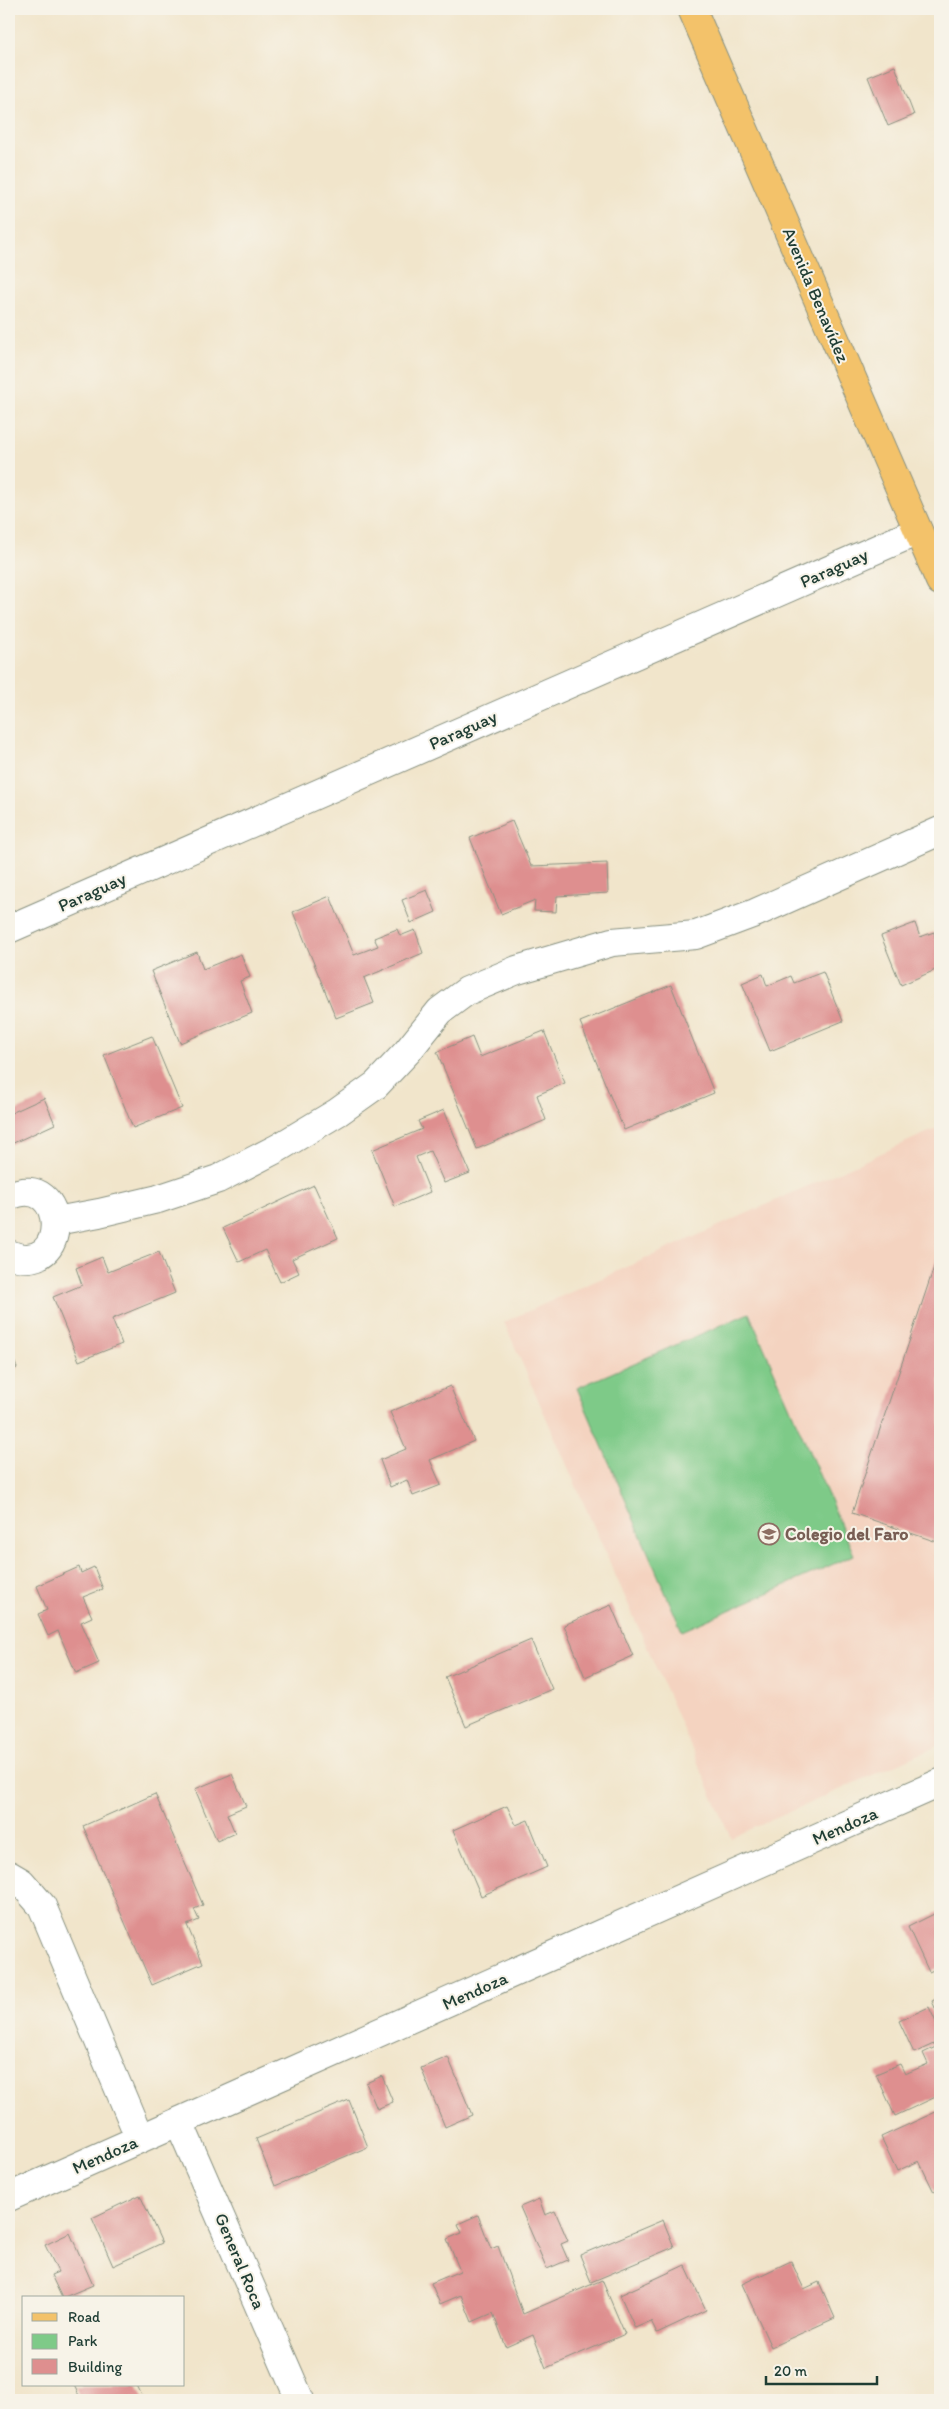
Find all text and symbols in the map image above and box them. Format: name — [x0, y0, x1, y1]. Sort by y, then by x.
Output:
street label: Avenida Benavídez — [778, 224, 855, 366]
street label: Paraguay — [797, 543, 872, 593]
street label: Paraguay — [426, 705, 501, 755]
street label: Paraguay — [55, 867, 130, 917]
school or university icon: Colegio del Faro — [757, 1522, 781, 1546]
place label: Colegio del Faro — [785, 1523, 908, 1545]
street label: Mendoza — [809, 1802, 882, 1850]
street label: Mendoza — [439, 1967, 512, 2015]
street label: Mendoza — [69, 2131, 142, 2179]
street label: General Roca — [210, 2210, 270, 2313]
legend — [22, 2296, 185, 2386]
text: Road — [68, 2308, 101, 2326]
text: Park — [68, 2332, 98, 2350]
scale bar — [766, 2354, 878, 2386]
text: Building — [68, 2358, 122, 2376]
text: 20 m — [774, 2362, 808, 2380]

